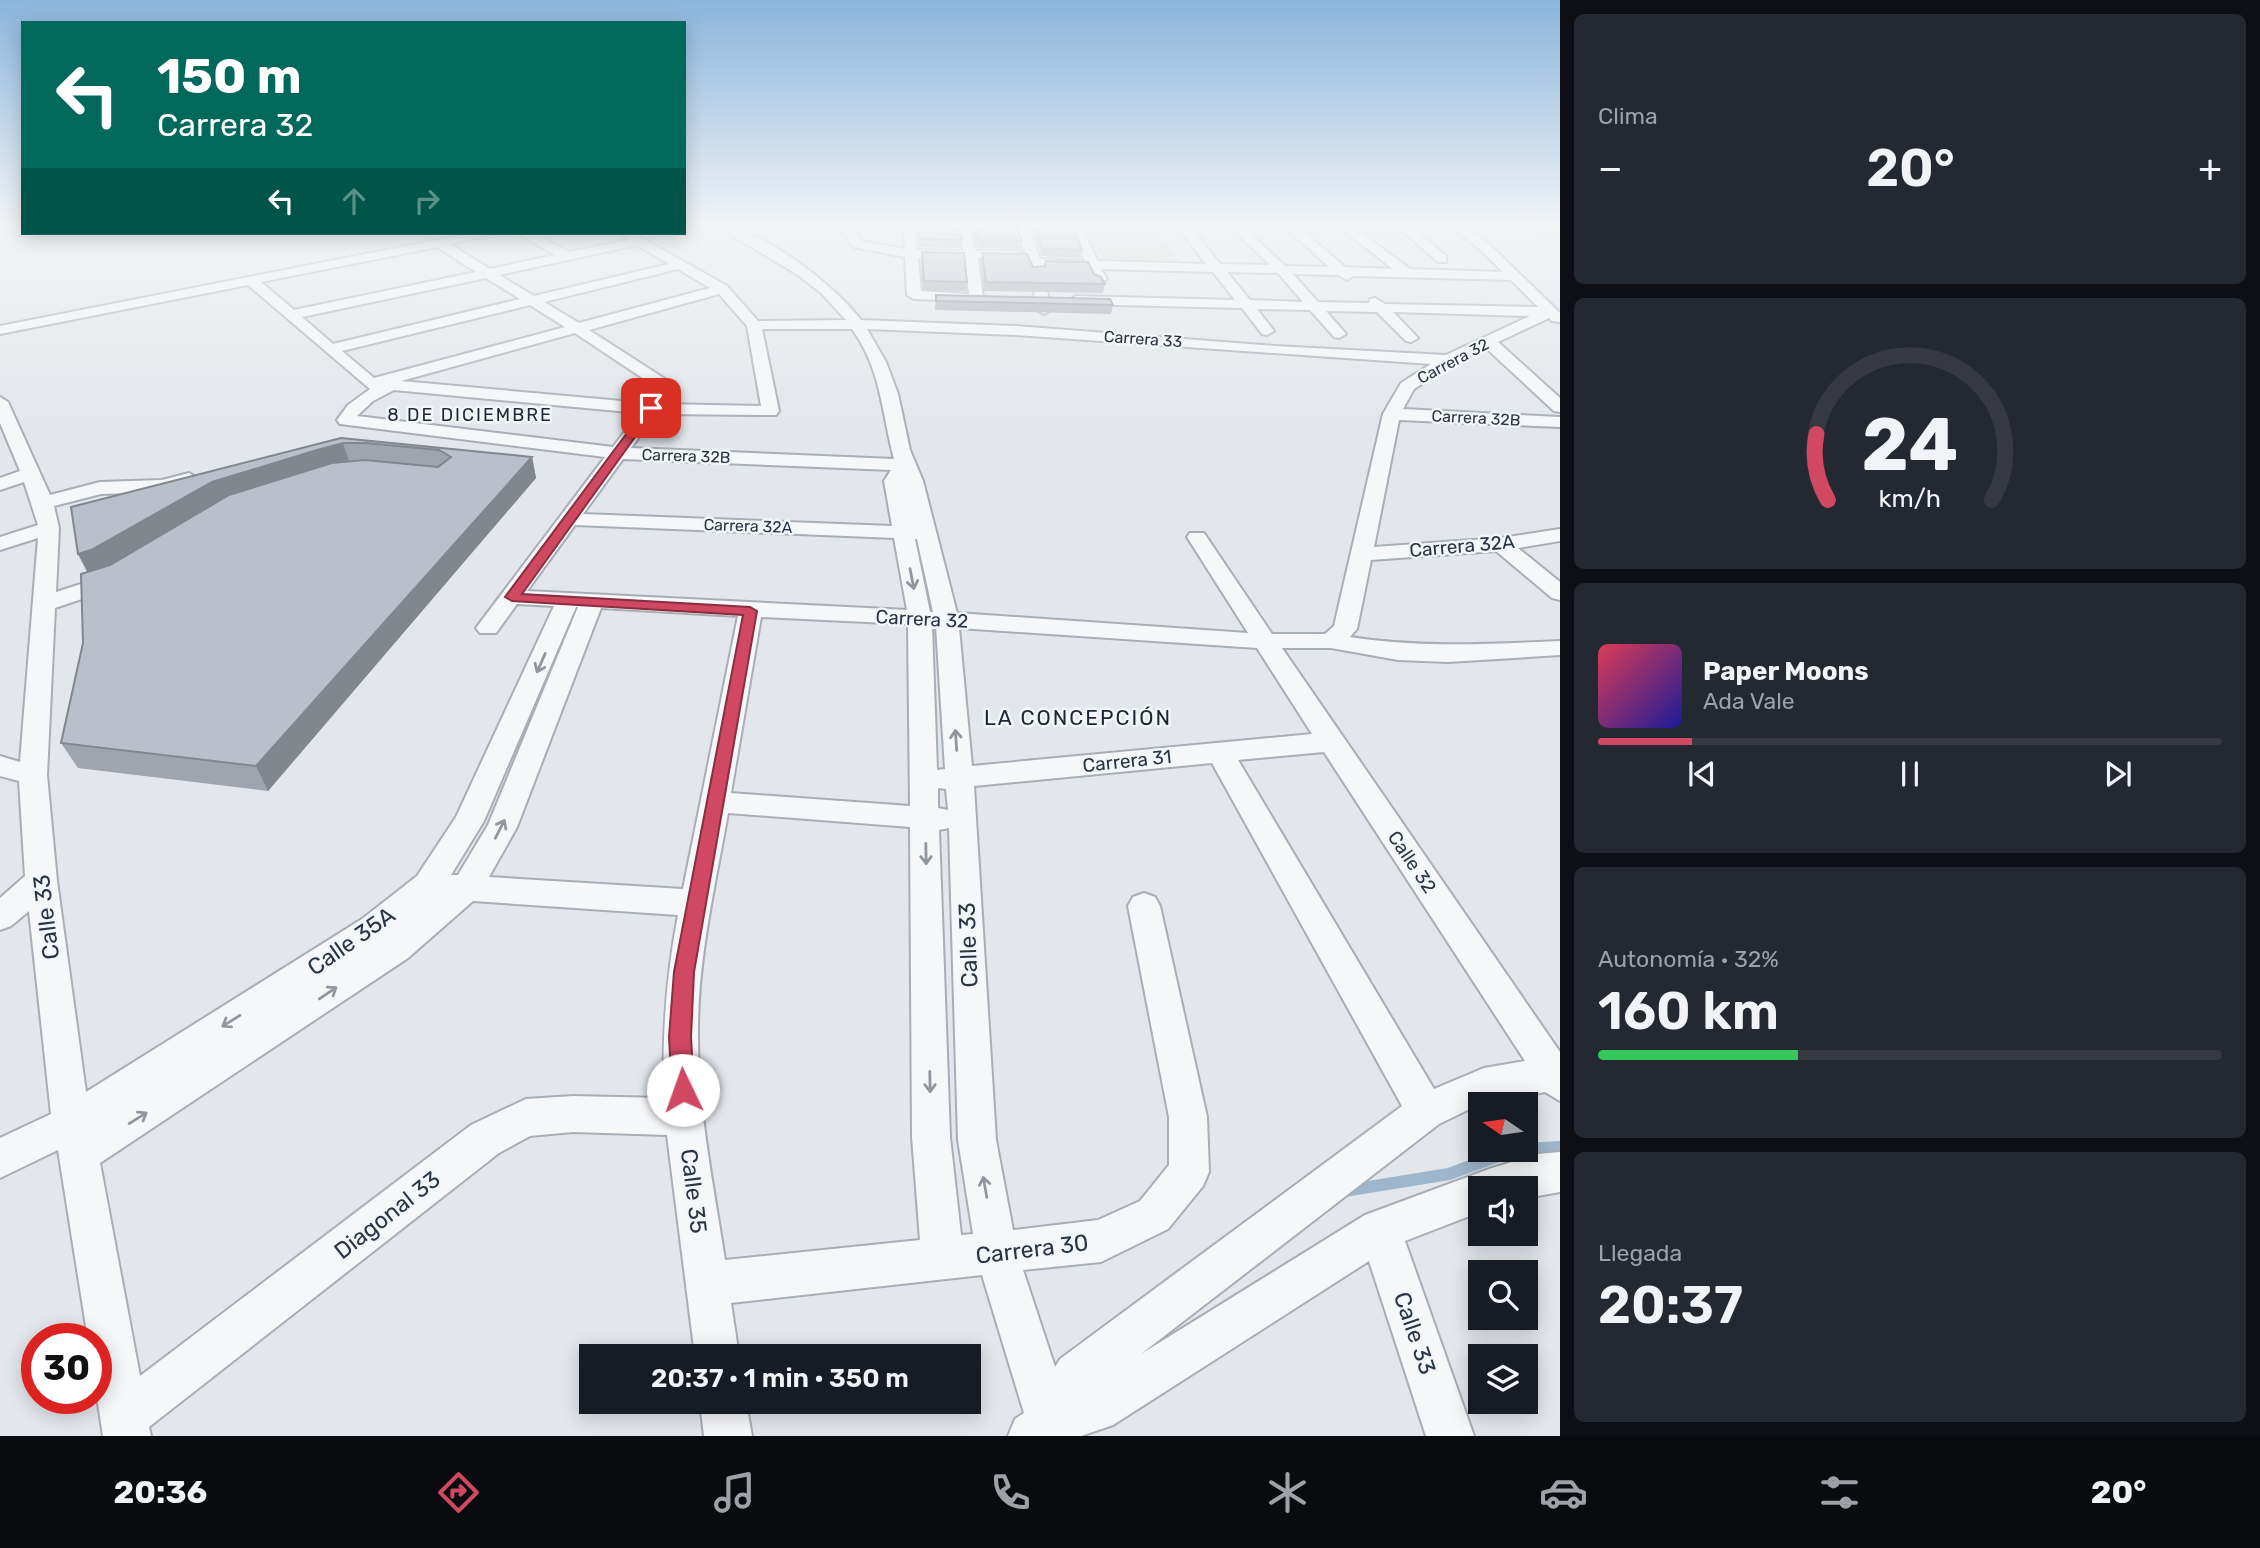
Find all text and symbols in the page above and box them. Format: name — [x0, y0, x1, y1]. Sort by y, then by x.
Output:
text: 150 m — [157, 47, 302, 105]
icon: left — [42, 49, 133, 140]
text: Clima — [1598, 102, 1658, 130]
text: Carrera 32 — [157, 106, 313, 144]
text: 20° — [1866, 137, 1955, 199]
text: − — [1598, 145, 1623, 191]
text: + — [2198, 145, 2222, 191]
icon: left — [262, 182, 300, 220]
icon: ahead — [335, 182, 373, 220]
icon: right — [408, 182, 446, 220]
street label: Carrera 33 — [1103, 327, 1183, 351]
street label: Carrera 32 — [1414, 334, 1492, 388]
pin — [621, 378, 681, 438]
icon: arrive — [632, 389, 670, 427]
text: 24 — [1862, 402, 1958, 488]
district label: 8 DE DICIEMBRE — [387, 404, 553, 426]
street label: Carrera 32B — [1431, 406, 1521, 430]
street label: Carrera 32B — [641, 445, 731, 467]
text: km/h — [1879, 483, 1941, 512]
street label: Carrera 32A — [703, 515, 793, 537]
street label: Carrera 32A — [1408, 530, 1516, 562]
one-way arrow — [906, 567, 920, 590]
street label: Carrera 32 — [875, 605, 969, 633]
one-way arrow — [534, 652, 547, 673]
text: Paper Moons — [1703, 656, 1869, 687]
text: Ada Vale — [1703, 687, 1795, 715]
district label: LA CONCEPCIÓN — [984, 705, 1172, 730]
one-way arrow — [949, 729, 962, 752]
street label: Carrera 31 — [1081, 745, 1173, 777]
icon: previous — [1683, 755, 1721, 793]
icon: pause — [1891, 755, 1929, 793]
icon: next — [2099, 755, 2137, 793]
one-way arrow — [493, 820, 507, 840]
street label: Calle 32 — [1383, 826, 1441, 898]
one-way arrow — [919, 843, 932, 866]
street label: Calle 33 — [27, 873, 65, 961]
street label: Calle 35A — [302, 901, 400, 981]
street label: Calle 33 — [953, 902, 983, 988]
text: Autonomía · 32% — [1598, 945, 1779, 973]
text: 160 km — [1598, 980, 1779, 1042]
one-way arrow — [318, 986, 337, 1000]
one-way arrow — [221, 1014, 241, 1028]
position arrow — [646, 1053, 720, 1127]
one-way arrow — [923, 1070, 937, 1093]
north arrow — [1468, 1092, 1538, 1162]
map controls — [1468, 1092, 1538, 1414]
one-way arrow — [127, 1111, 147, 1125]
street label: Calle 35 — [675, 1147, 713, 1235]
street label: Diagonal 33 — [329, 1165, 445, 1265]
one-way arrow — [978, 1176, 991, 1199]
button: sound — [1468, 1176, 1538, 1246]
street label: Carrera 30 — [974, 1228, 1090, 1270]
text: Llegada — [1598, 1239, 1682, 1267]
button: search — [1468, 1260, 1538, 1330]
text: 20:37 — [1598, 1274, 1743, 1336]
street label: Calle 33 — [1388, 1288, 1442, 1378]
speed limit sign: 30 — [21, 1323, 112, 1414]
button: layers — [1468, 1344, 1538, 1414]
text: 20:37 · 1 min · 350 m — [651, 1363, 909, 1394]
icon: directions — [434, 1468, 483, 1517]
icon: music — [710, 1468, 759, 1517]
icon: phone — [986, 1468, 1035, 1517]
icon: climate — [1263, 1468, 1312, 1517]
icon: car — [1539, 1468, 1588, 1517]
icon: filters — [1815, 1468, 1864, 1517]
text: 20:36 — [114, 1473, 207, 1511]
text: 20° — [2091, 1473, 2146, 1511]

